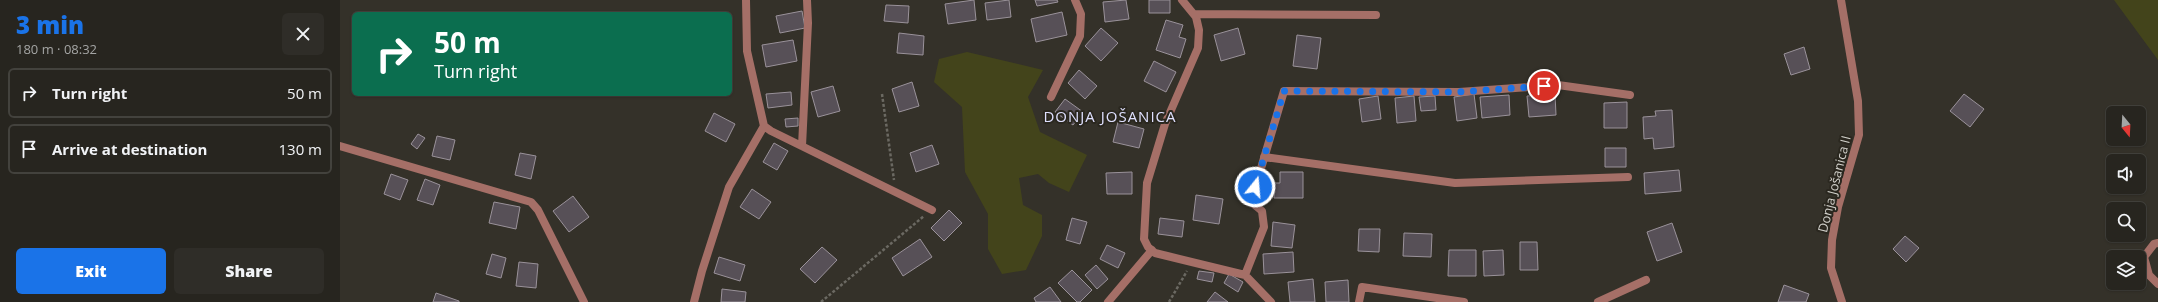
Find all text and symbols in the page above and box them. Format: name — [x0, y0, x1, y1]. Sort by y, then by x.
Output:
text: 3 min — [16, 8, 84, 41]
button: close — [282, 13, 324, 55]
text: 50 m — [434, 23, 501, 61]
icon: right — [368, 28, 420, 80]
text: 180 m · 08:32 — [16, 40, 97, 58]
text: Turn right — [434, 59, 517, 83]
pin — [1527, 69, 1561, 103]
icon: arrive — [1533, 75, 1555, 97]
icon: right — [18, 82, 40, 104]
text: Turn right — [52, 83, 127, 103]
text: 50 m — [287, 83, 322, 103]
district label: DONJA JOŠANICA — [1043, 106, 1177, 126]
north arrow — [2106, 106, 2146, 146]
map controls — [2106, 106, 2146, 290]
street label: Donja Jošanica II — [1813, 134, 1855, 234]
icon: arrive — [18, 138, 40, 160]
text: Arrive at destination — [52, 139, 207, 159]
text: 130 m — [278, 139, 322, 159]
button: sound — [2106, 154, 2146, 194]
position arrow — [1234, 166, 1276, 208]
button: search — [2106, 202, 2146, 242]
button: Exit — [16, 248, 166, 294]
button: Share — [174, 248, 324, 294]
button: layers — [2106, 250, 2146, 290]

